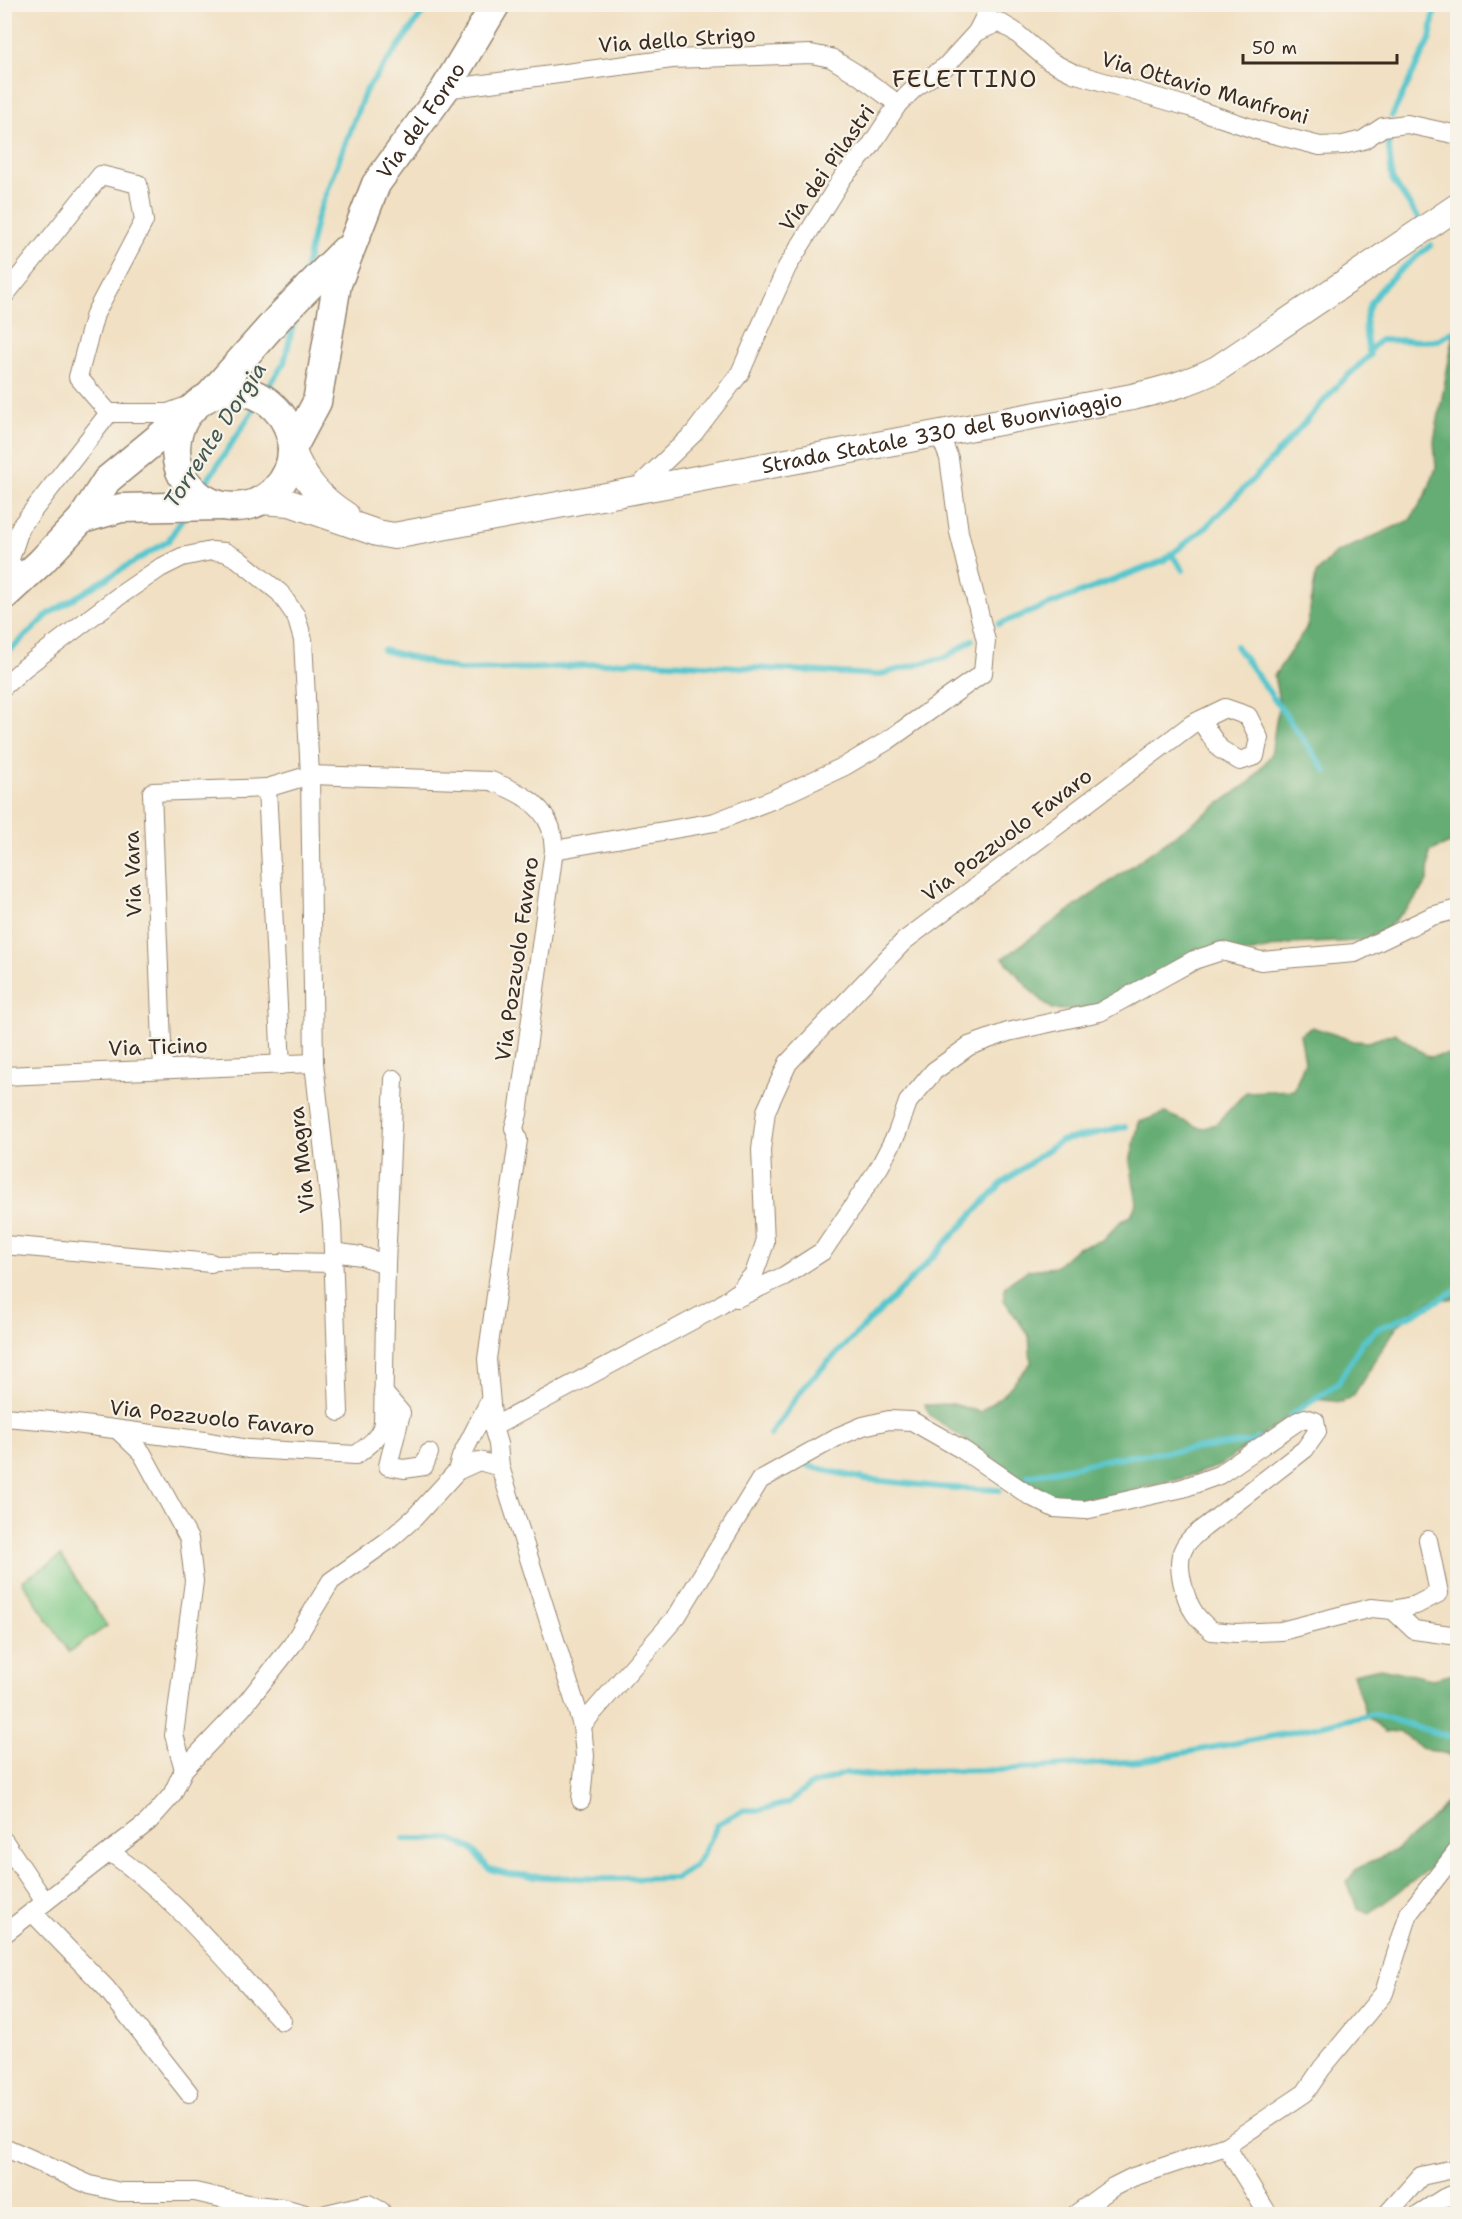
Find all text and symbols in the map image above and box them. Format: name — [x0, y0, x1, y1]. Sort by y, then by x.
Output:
street label: Via dello Strigo — [597, 21, 757, 59]
scale bar — [1243, 27, 1398, 65]
text: 50 m — [1252, 36, 1297, 60]
street label: Via Ottavio Manfroni — [1098, 45, 1312, 131]
street label: Via del Forno — [370, 57, 472, 185]
district label: FELETTINO — [892, 63, 1038, 95]
street label: Via dei Pilastri — [773, 99, 881, 237]
water label: Torrente Dorgia — [157, 356, 273, 514]
street label: Strada Statale 330 del Buonviaggio — [759, 385, 1125, 480]
street label: Via Pozzuolo Favaro — [916, 762, 1098, 908]
street label: Via Vara — [117, 830, 149, 918]
street label: Via Pozzuolo Favaro — [489, 855, 545, 1063]
street label: Via Ticino — [108, 1031, 208, 1063]
street label: Via Magra — [282, 1105, 322, 1215]
street label: Via Pozzuolo Favaro — [108, 1393, 316, 1443]

